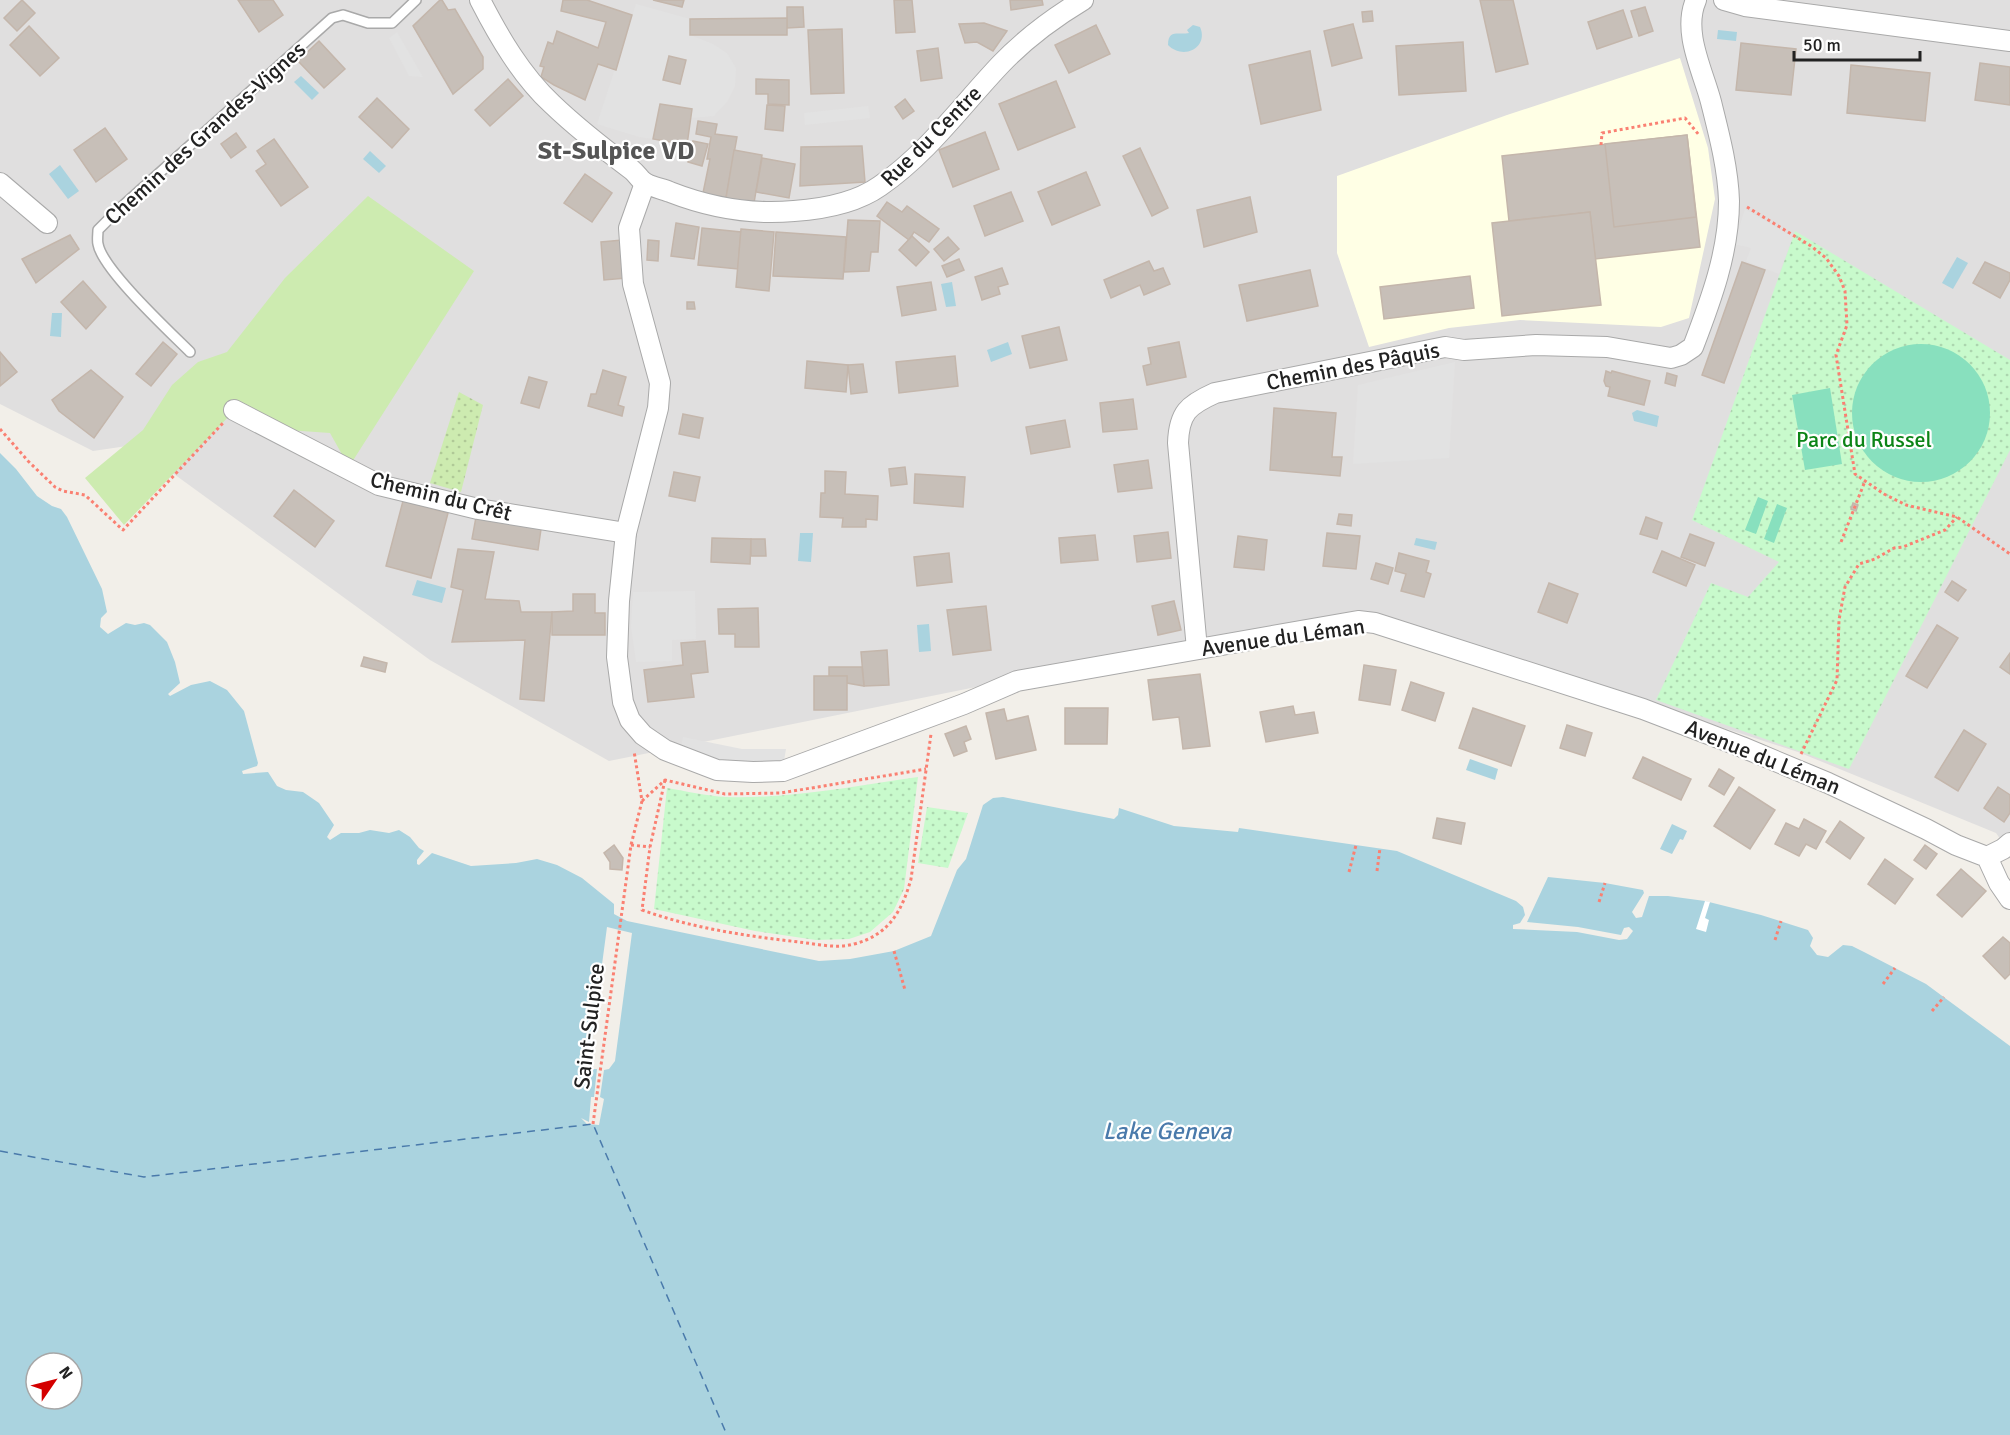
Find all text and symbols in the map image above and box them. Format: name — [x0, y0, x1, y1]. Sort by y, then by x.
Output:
scale bar — [1794, 24, 1920, 62]
text: 50 m — [1803, 34, 1841, 56]
street label: Chemin des Grandes-Vignes — [99, 36, 311, 230]
street label: Rue du Centre — [875, 80, 987, 192]
district label: St-Sulpice VD — [538, 135, 694, 167]
street label: Chemin des Pâquis — [1264, 336, 1442, 396]
park label: Parc du Russel — [1796, 426, 1932, 453]
street label: Chemin du Crêt — [367, 465, 515, 527]
street label: Avenue du Léman — [1200, 612, 1366, 662]
street label: Avenue du Léman — [1682, 714, 1844, 800]
street label: Saint-Sulpice — [568, 962, 610, 1090]
water label: Lake Geneva — [1103, 1116, 1232, 1146]
north arrow — [24, 1351, 84, 1411]
text: N — [54, 1363, 77, 1383]

